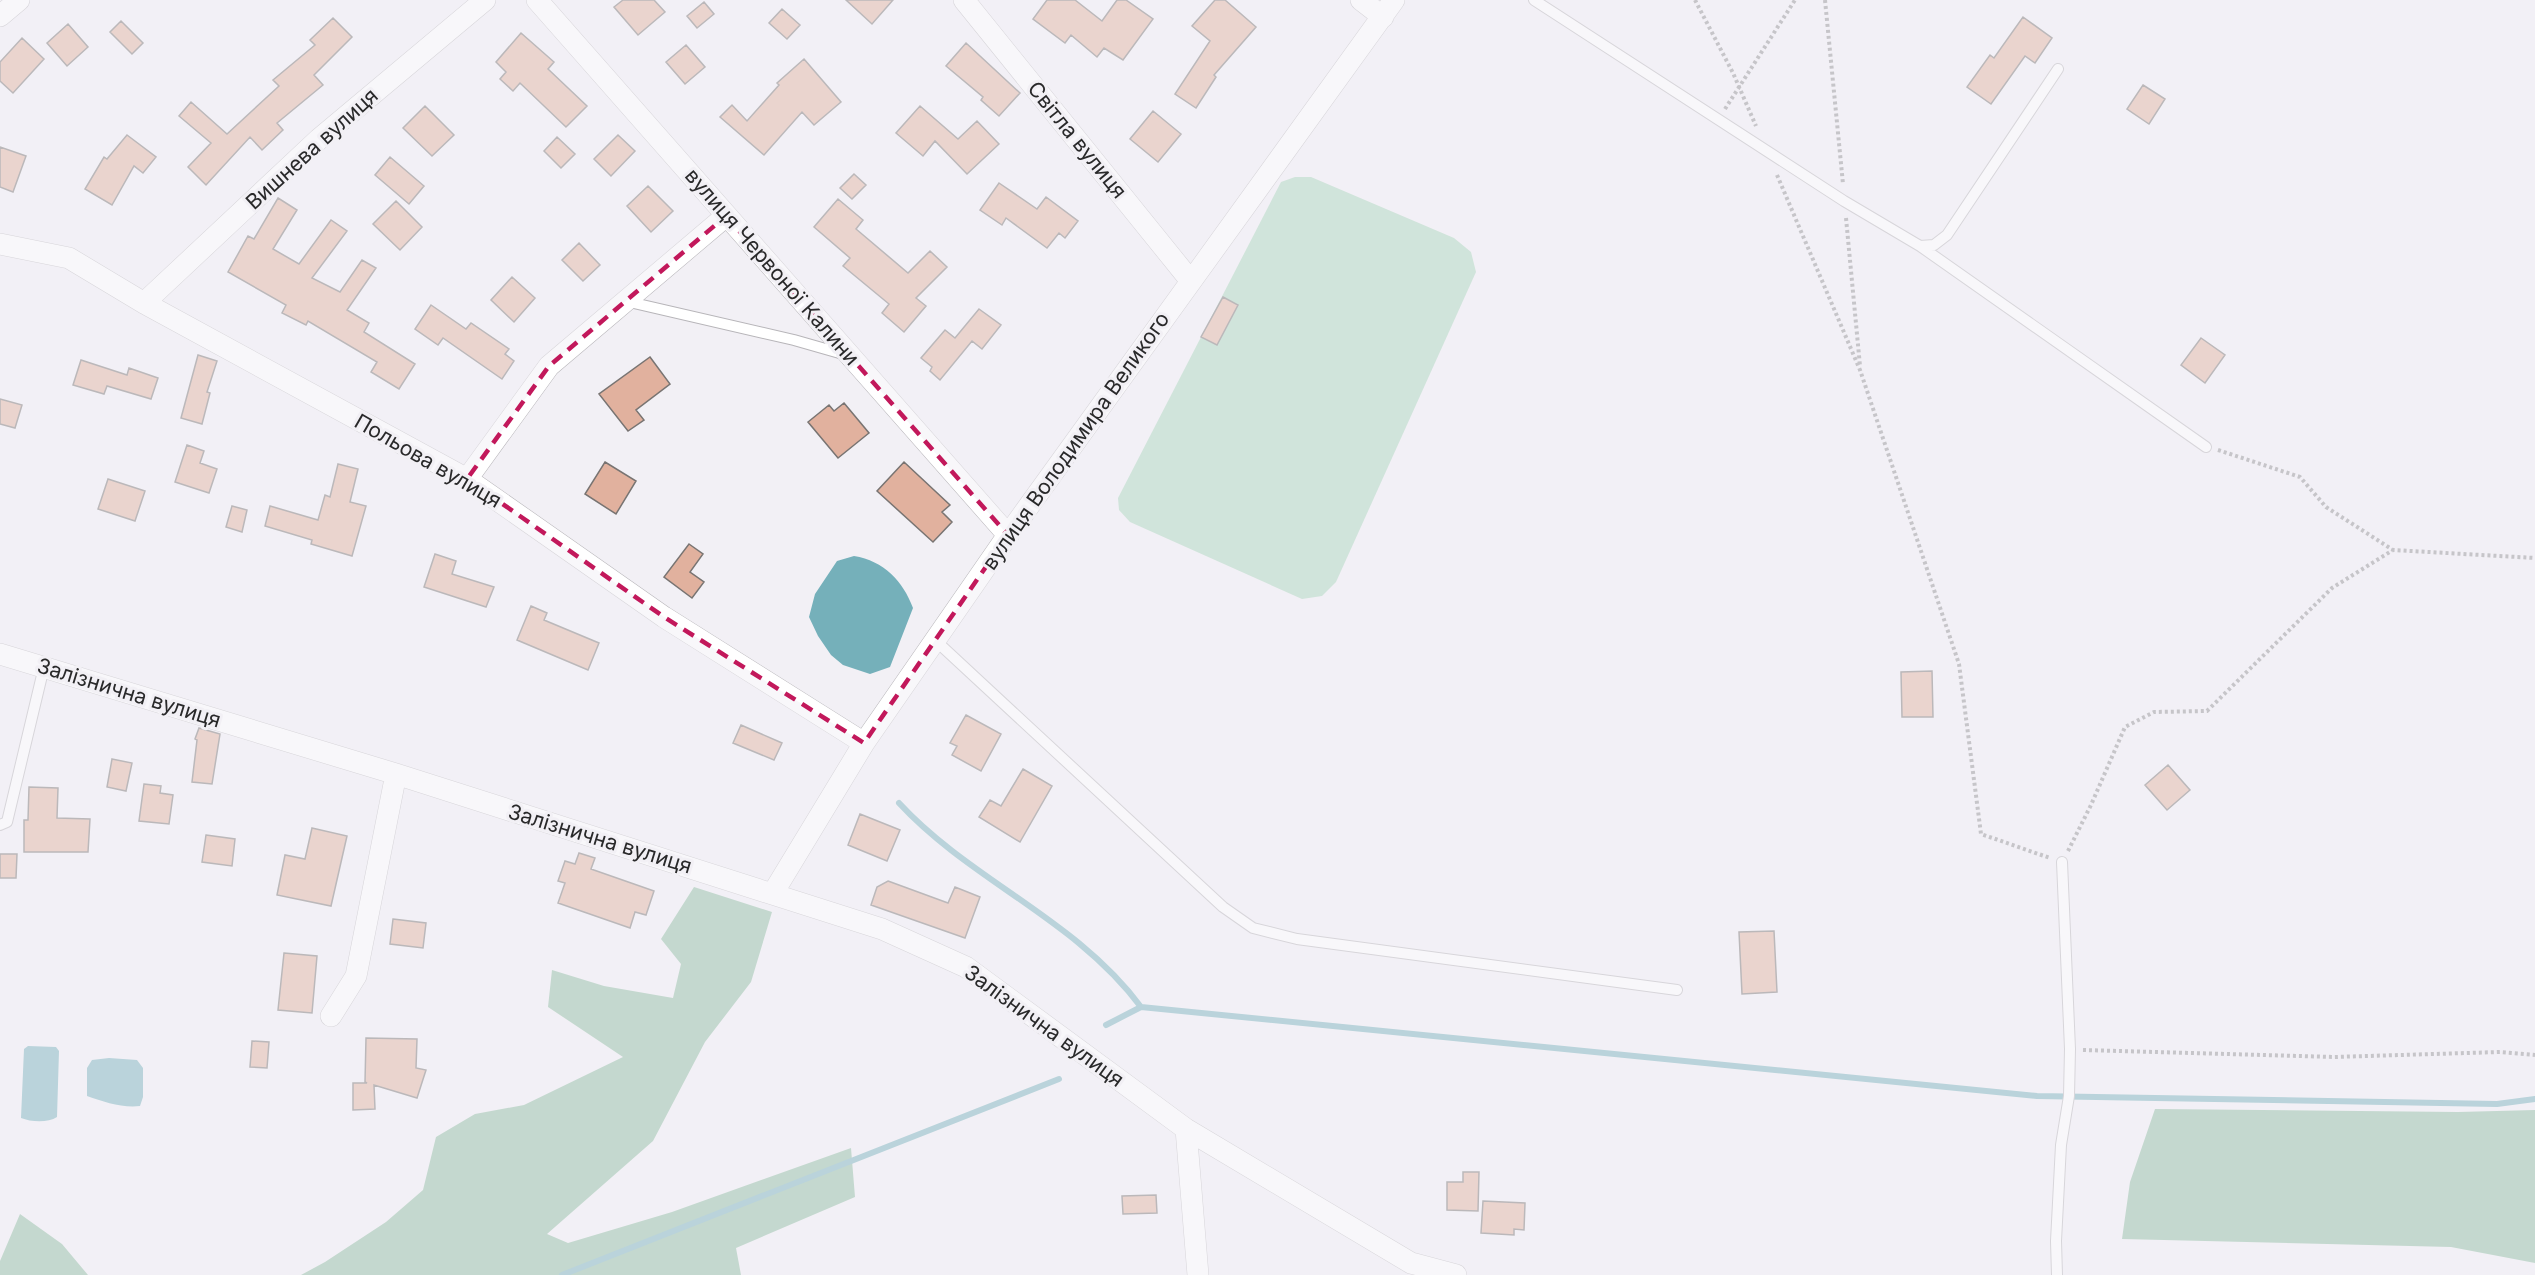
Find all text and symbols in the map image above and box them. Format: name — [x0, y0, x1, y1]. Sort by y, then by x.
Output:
street label: Світла вулиця — [1023, 76, 1132, 203]
street label: Вишнева вулиця — [240, 83, 383, 214]
street label: вулиця Червоної Калини — [680, 163, 865, 370]
street label: вулиця Володимира Великого — [977, 307, 1174, 574]
street label: Польова вулиця — [350, 408, 506, 513]
street label: Залізнична вулиця — [34, 653, 224, 732]
street label: Залізнична вулиця — [505, 799, 695, 878]
street label: Залізнична вулиця — [960, 959, 1129, 1092]

